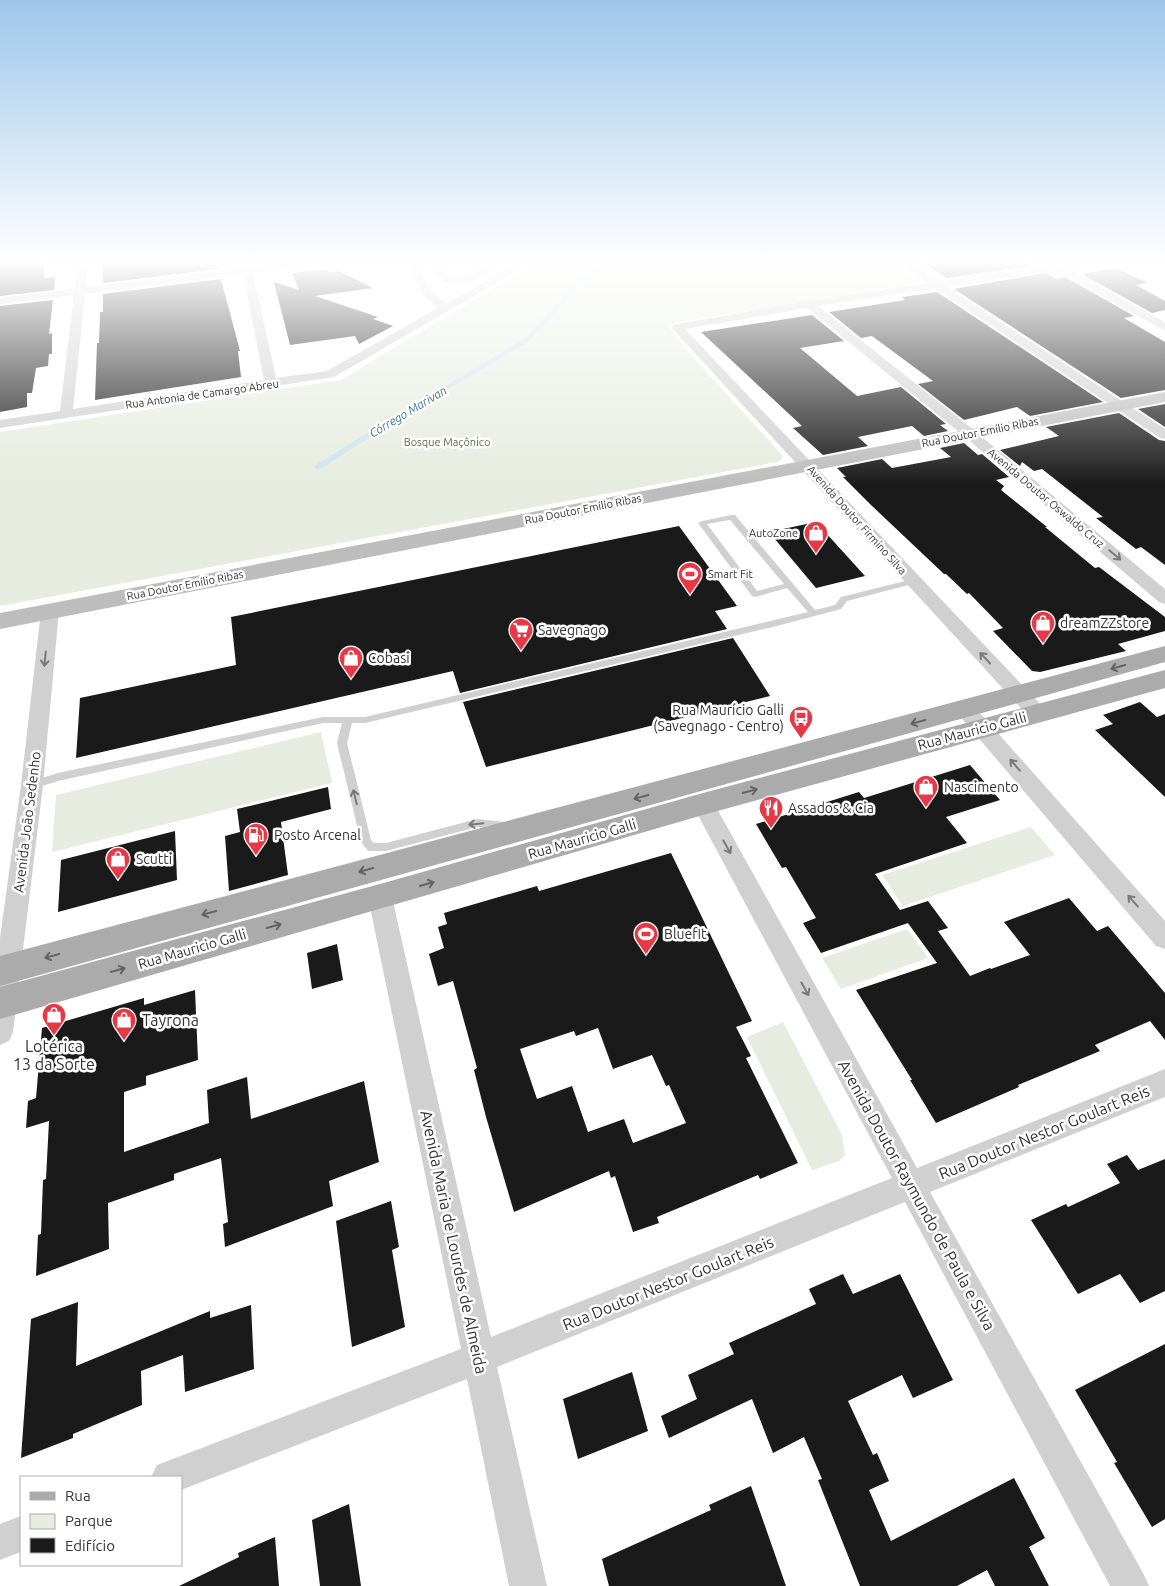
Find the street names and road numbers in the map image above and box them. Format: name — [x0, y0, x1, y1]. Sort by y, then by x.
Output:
street label: Rua Antonia de Camargo Abreu — [125, 377, 279, 411]
street label: Rua Doutor Emílio Ribas — [921, 415, 1040, 449]
street label: Avenida Doutor Oswaldo Cruz — [985, 446, 1107, 550]
street label: Avenida Doutor Firmino Silva — [805, 463, 909, 577]
street label: Rua Doutor Emílio Ribas — [524, 492, 643, 526]
street label: Rua Doutor Emílio Ribas — [126, 568, 245, 602]
street label: Rua Mauricio Galli — [916, 709, 1028, 753]
street label: Avenida João Sedenho — [10, 750, 44, 894]
street label: Rua Mauricio Galli — [526, 816, 638, 862]
street label: Rua Mauricio Galli — [136, 926, 248, 972]
street label: Avenida Doutor Raymundo de Paula e Silva — [835, 1057, 999, 1333]
street label: Rua Doutor Nestor Goulart Reis — [936, 1081, 1152, 1183]
street label: Avenida Maria de Lourdes de Almeida — [417, 1109, 491, 1375]
street label: Rua Doutor Nestor Goulart Reis — [560, 1232, 776, 1334]

